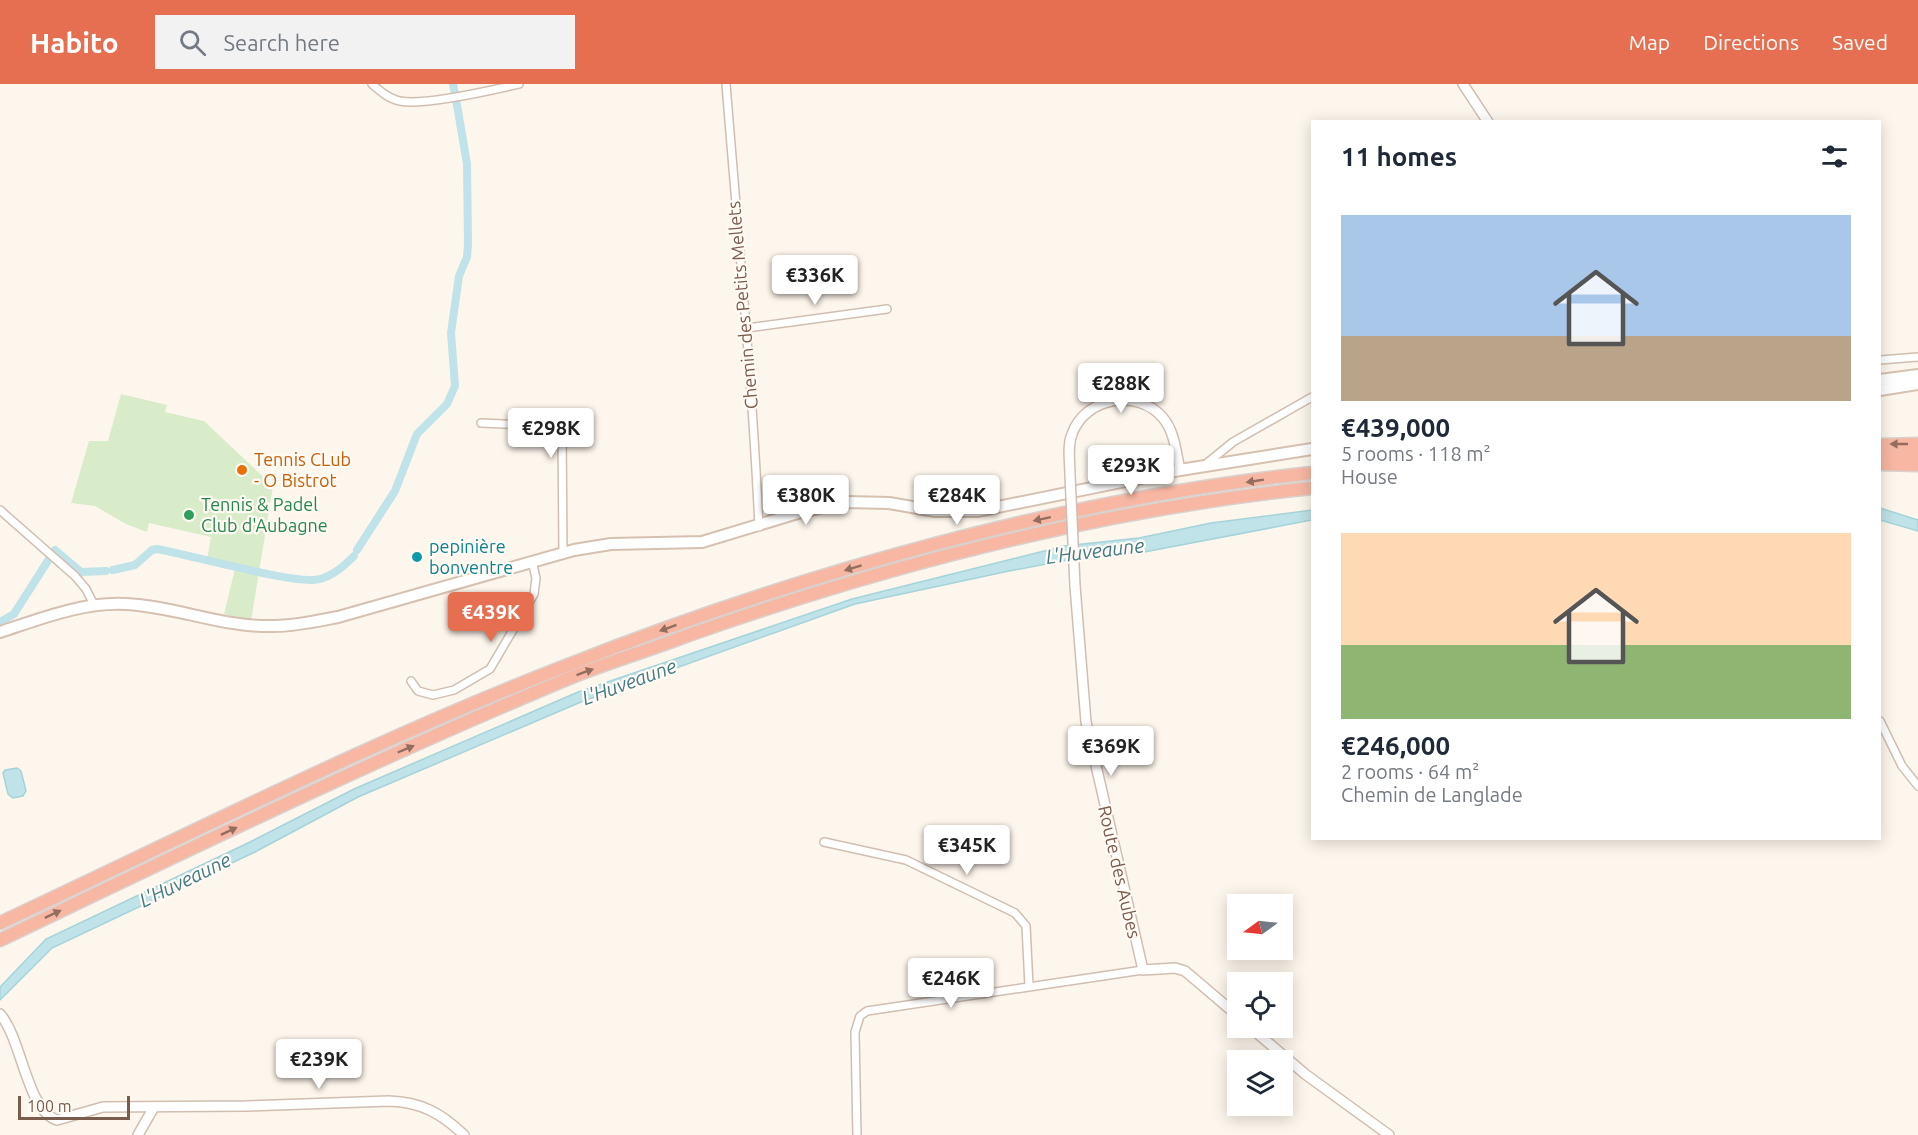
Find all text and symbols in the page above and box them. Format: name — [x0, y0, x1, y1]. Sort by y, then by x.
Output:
search box — [155, 15, 575, 69]
icon: search — [176, 26, 209, 59]
text: Habito — [30, 27, 119, 58]
text: Search here — [224, 30, 340, 55]
text: Map — [1629, 30, 1670, 54]
text: Directions — [1703, 30, 1799, 54]
text: Saved — [1832, 30, 1888, 54]
icon: filters — [1818, 140, 1851, 173]
text: 11 homes — [1341, 142, 1457, 171]
street label: Chemin des Petits Mellets — [723, 200, 761, 410]
icon: home — [1542, 254, 1650, 362]
pin: €336K — [773, 255, 857, 306]
text: €336K — [786, 263, 844, 286]
pin: €288K — [1079, 363, 1163, 414]
text: €288K — [1092, 371, 1150, 394]
pin: €298K — [509, 408, 593, 459]
text: €439,000 — [1341, 413, 1450, 442]
text: €298K — [522, 416, 580, 439]
one-way arrow — [1889, 439, 1908, 449]
text: 5 rooms · 118 m² — [1341, 442, 1491, 465]
pin: €293K — [1089, 445, 1173, 496]
place label: Tennis CLub - O Bistrot — [254, 449, 351, 490]
text: €293K — [1102, 453, 1160, 476]
marker: Tennis CLub - O Bistrot — [235, 463, 249, 477]
text: House — [1341, 465, 1398, 488]
pin: €380K — [764, 475, 848, 526]
pin: €284K — [915, 475, 999, 526]
one-way arrow — [1245, 477, 1264, 486]
text: €380K — [777, 483, 835, 506]
text: €284K — [928, 483, 986, 506]
place label: Tennis & Padel Club d'Aubagne — [201, 494, 328, 535]
marker: Tennis & Padel Club d'Aubagne — [182, 508, 196, 522]
one-way arrow — [1032, 515, 1051, 524]
water label: L'Huveaune — [1044, 533, 1145, 568]
place label: pepinière bonventre — [429, 536, 513, 577]
marker: pepinière bonventre — [410, 550, 424, 564]
one-way arrow — [844, 564, 862, 573]
icon: home — [1542, 572, 1650, 680]
pin: €439K — [449, 592, 533, 643]
text: €439K — [462, 600, 520, 623]
one-way arrow — [659, 624, 677, 634]
water label: L'Huveaune — [578, 654, 679, 709]
one-way arrow — [576, 667, 594, 677]
pin: €369K — [1069, 726, 1153, 777]
text: €246,000 — [1341, 731, 1450, 760]
text: €369K — [1082, 734, 1140, 757]
one-way arrow — [397, 744, 415, 753]
text: 2 rooms · 64 m² — [1341, 760, 1479, 783]
text: Chemin de Langlade — [1341, 783, 1523, 806]
street label: Route des Aubes — [1095, 803, 1145, 940]
pin: €345K — [925, 825, 1009, 876]
one-way arrow — [221, 827, 238, 836]
text: €345K — [938, 833, 996, 856]
water label: L'Huveaune — [135, 848, 234, 912]
north arrow — [1227, 894, 1293, 960]
map controls — [1227, 894, 1293, 1116]
one-way arrow — [44, 910, 61, 919]
pin: €246K — [909, 958, 993, 1009]
text: €246K — [922, 966, 980, 989]
button: locate — [1227, 972, 1293, 1038]
pin: €239K — [277, 1039, 361, 1090]
text: €239K — [290, 1047, 348, 1070]
button: layers — [1227, 1050, 1293, 1116]
scale bar — [18, 1093, 130, 1120]
text: 100 m — [27, 1097, 72, 1115]

